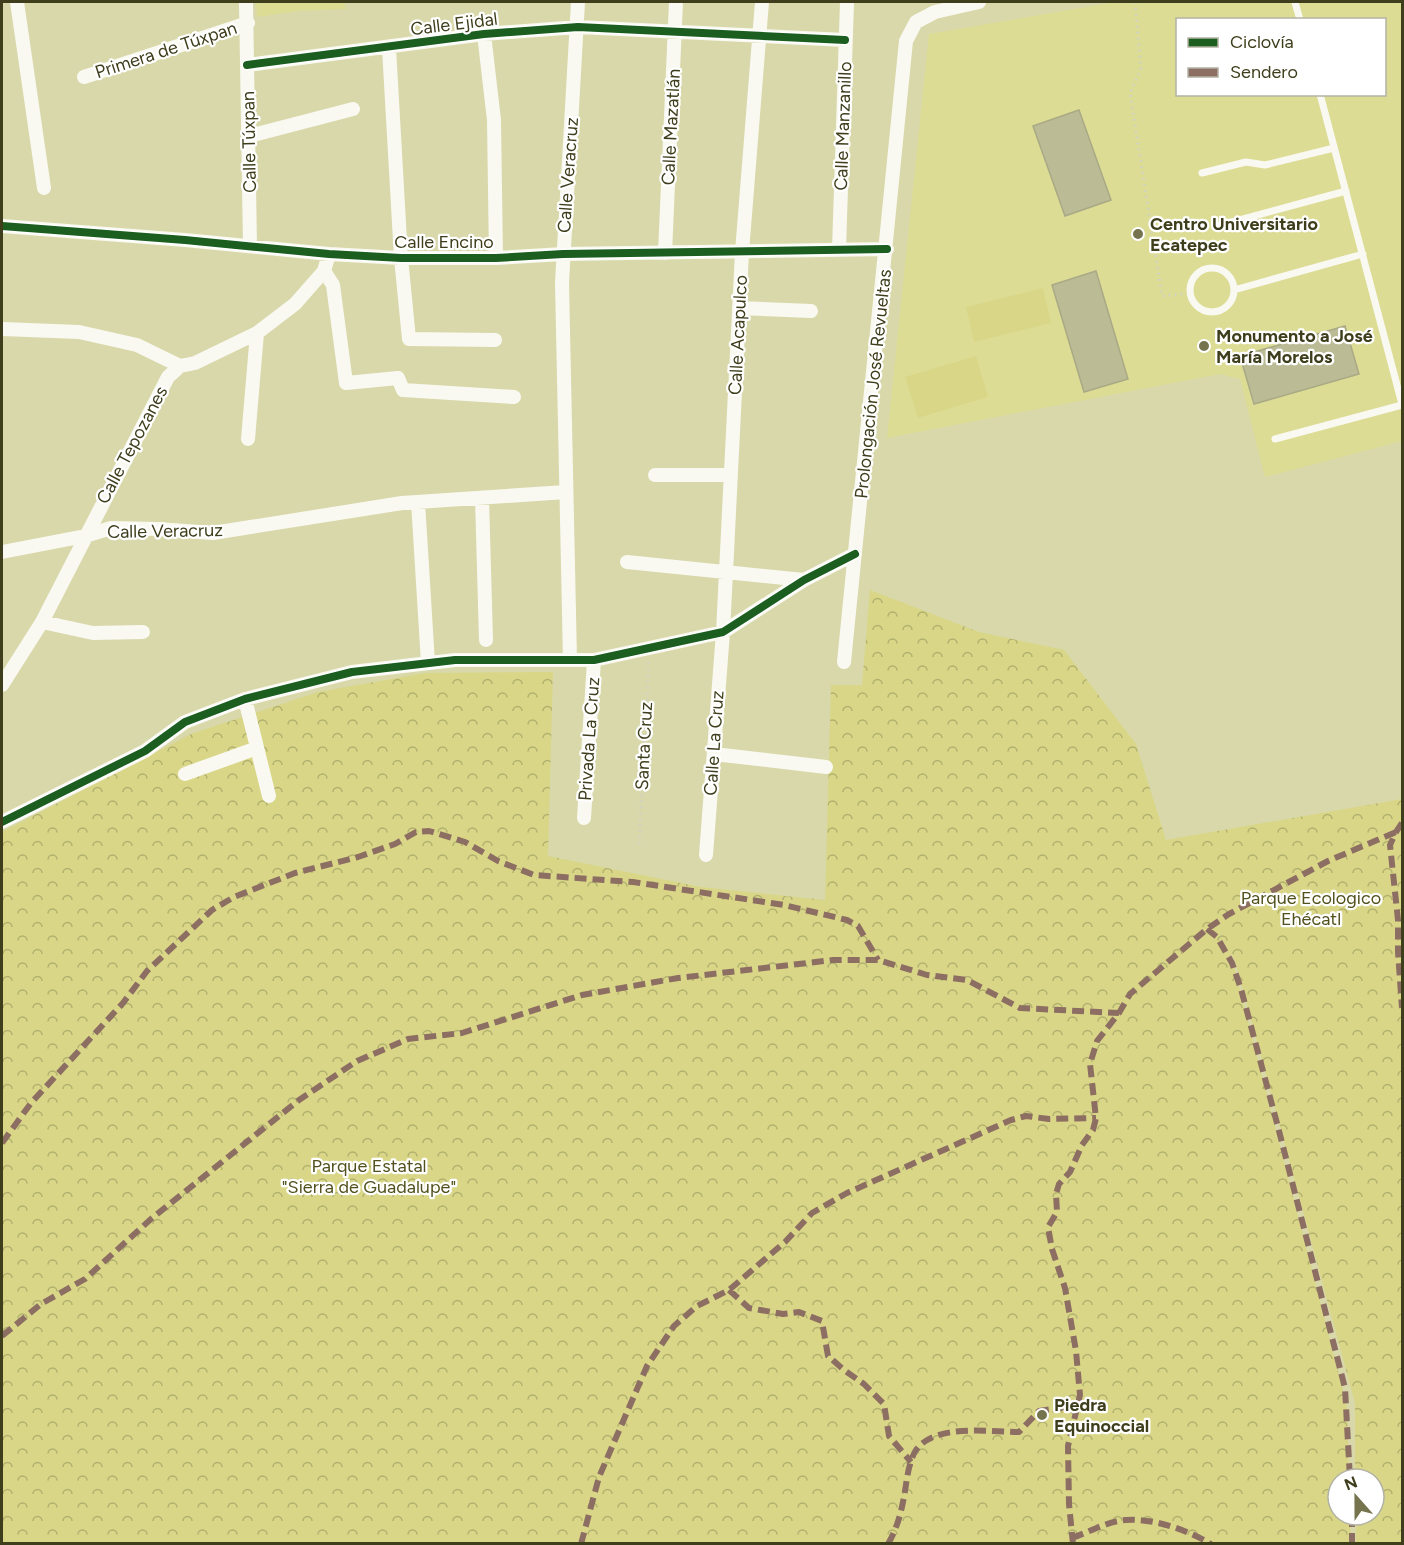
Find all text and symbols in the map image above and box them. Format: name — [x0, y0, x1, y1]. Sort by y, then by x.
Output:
street label: Calle Ejidal — [409, 8, 499, 40]
street label: Primera de Túxpan — [92, 17, 240, 83]
legend — [1176, 18, 1386, 96]
text: Ciclovía — [1230, 31, 1294, 53]
street label: Calle Manzanillo — [830, 61, 856, 191]
text: Sendero — [1230, 61, 1298, 83]
street label: Calle Mazatlán — [657, 68, 685, 186]
street label: Calle Túxpan — [237, 91, 261, 193]
street label: Calle Veracruz — [553, 116, 583, 234]
place label: Centro Universitario Ecatepec — [1150, 213, 1318, 256]
marker: Centro Universitario Ecatepec — [1131, 227, 1145, 241]
street label: Calle Encino — [394, 231, 494, 253]
street label: Prolongación José Revueltas — [850, 268, 896, 500]
street label: Calle Acapulco — [724, 274, 752, 396]
place label: Monumento a José María Morelos — [1216, 325, 1373, 368]
marker: Monumento a José María Morelos — [1197, 339, 1211, 353]
street label: Calle Tepozanes — [92, 382, 172, 508]
street label: Calle Veracruz — [107, 519, 223, 543]
street label: Privada La Cruz — [574, 676, 604, 802]
street label: Calle La Cruz — [699, 690, 729, 796]
street label: Santa Cruz — [631, 701, 657, 791]
park label: Parque Ecologico Ehécatl — [1241, 887, 1381, 930]
park label: Parque Estatal "Sierra de Guadalupe" — [282, 1155, 456, 1198]
place label: Piedra Equinoccial — [1054, 1394, 1149, 1437]
marker: Piedra Equinoccial — [1035, 1408, 1049, 1422]
north arrow — [1326, 1467, 1386, 1527]
text: N — [1342, 1472, 1360, 1495]

